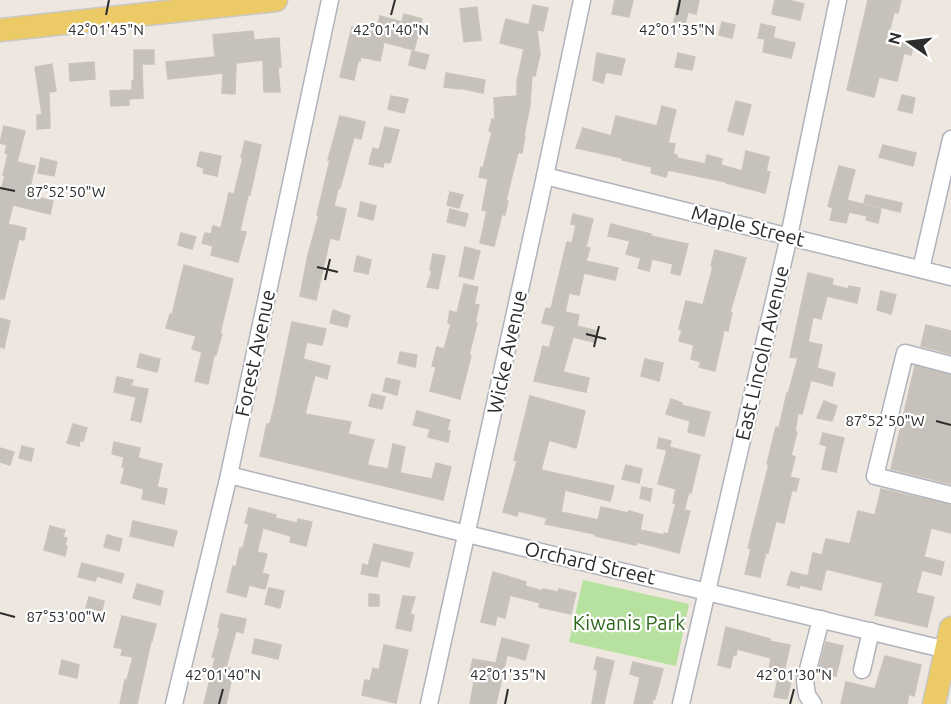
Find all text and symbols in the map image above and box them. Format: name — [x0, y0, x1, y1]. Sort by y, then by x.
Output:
north arrow — [879, 12, 939, 72]
text: 42°01'45"N — [68, 21, 144, 38]
text: 42°01'40"N — [353, 21, 429, 38]
text: 42°01'35"N — [639, 21, 715, 38]
text: N — [884, 30, 905, 46]
text: 87°52'50"W — [26, 183, 106, 200]
street label: Maple Street — [689, 200, 807, 251]
street label: East Lincoln Avenue — [730, 263, 793, 442]
street label: Forest Avenue — [230, 287, 279, 419]
street label: Wicke Avenue — [482, 288, 531, 416]
text: 87°52'50"W — [845, 412, 925, 429]
street label: Orchard Street — [522, 536, 658, 589]
text: 87°53'00"W — [26, 608, 106, 625]
park label: Kiwanis Park — [573, 611, 685, 634]
text: 42°01'40"N — [185, 666, 261, 683]
text: 42°01'35"N — [470, 666, 546, 683]
text: 42°01'30"N — [756, 666, 832, 683]

